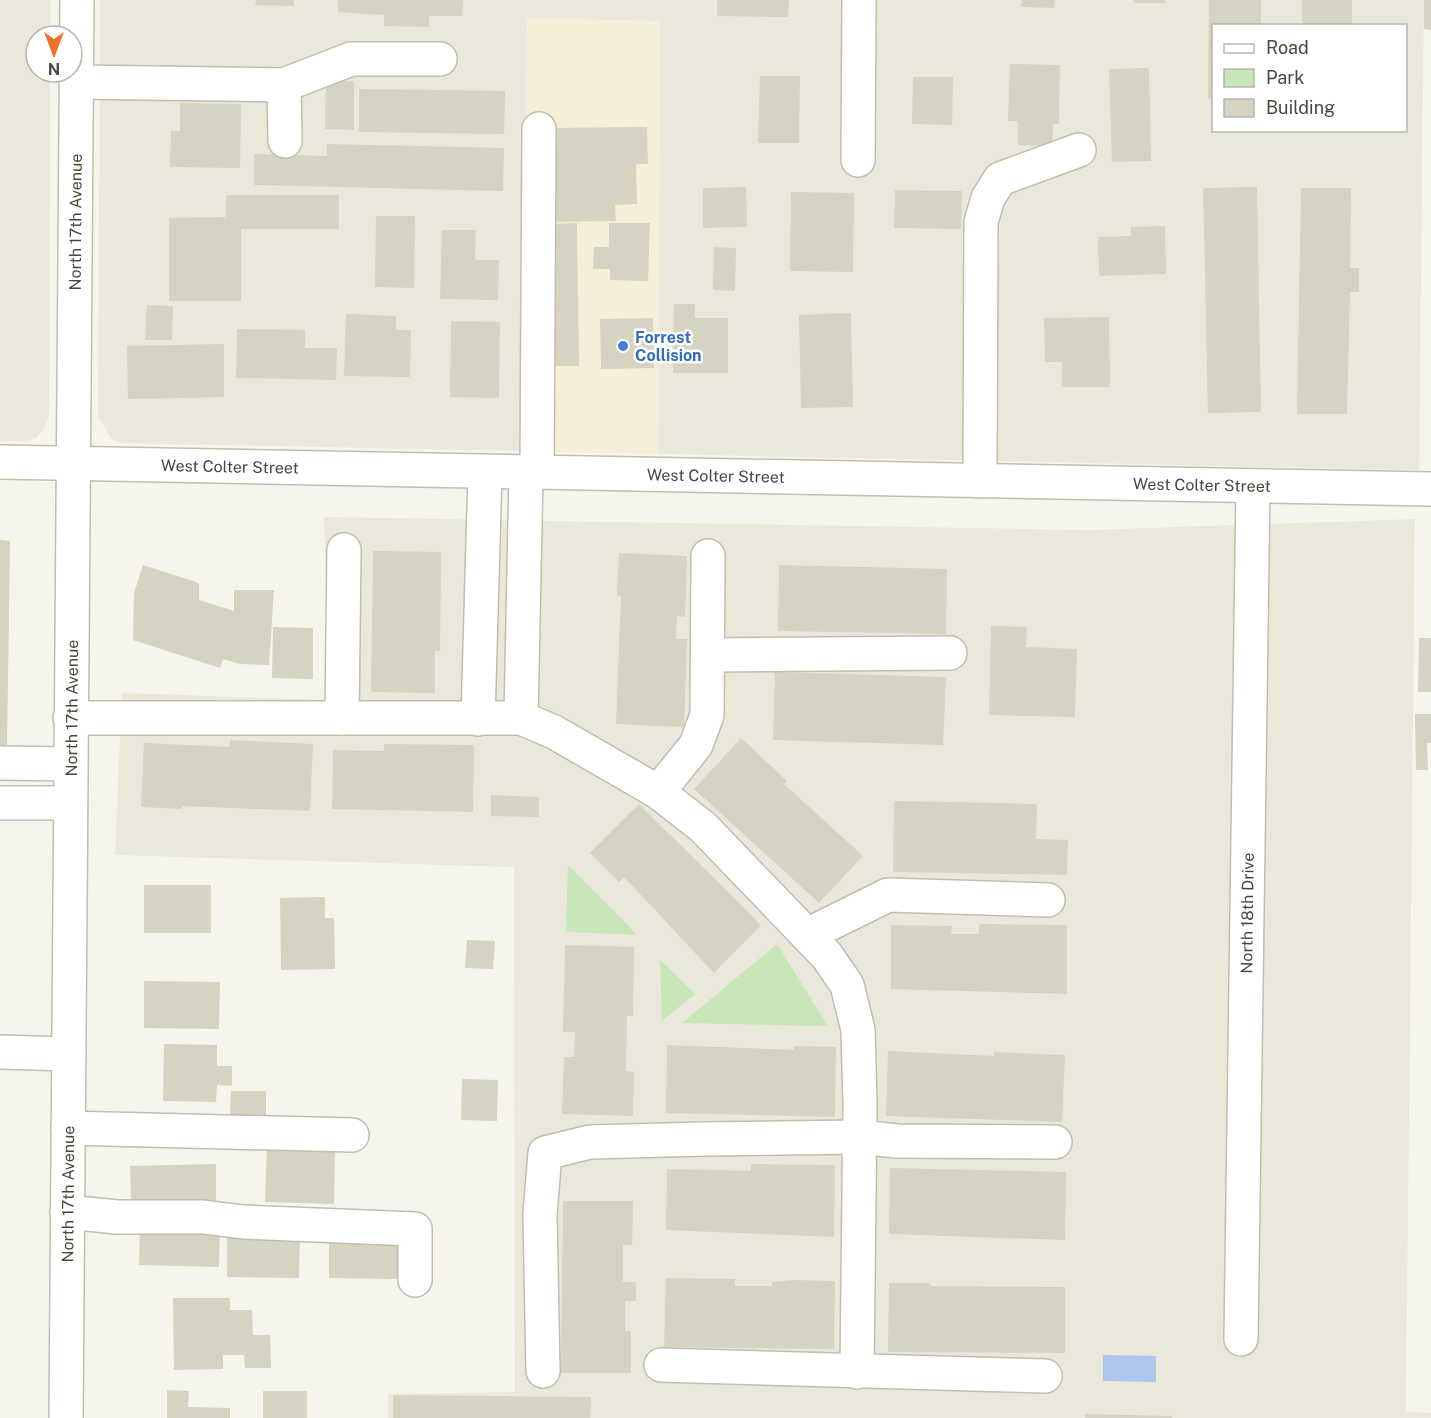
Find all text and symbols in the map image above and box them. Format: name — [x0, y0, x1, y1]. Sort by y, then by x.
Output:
north arrow — [24, 24, 84, 84]
legend — [1212, 24, 1407, 132]
text: Road — [1266, 37, 1309, 58]
text: N — [48, 59, 60, 78]
text: Park — [1266, 67, 1304, 88]
text: Building — [1266, 97, 1335, 118]
street label: North 17th Avenue — [65, 154, 85, 291]
place label: Forrest Collision — [635, 328, 702, 365]
marker: Forrest Collision — [616, 339, 630, 353]
street label: West Colter Street — [161, 456, 299, 477]
street label: West Colter Street — [647, 465, 785, 486]
street label: West Colter Street — [1133, 474, 1271, 495]
street label: North 17th Avenue — [61, 639, 82, 777]
street label: North 18th Drive — [1237, 852, 1257, 974]
street label: North 17th Avenue — [58, 1125, 78, 1263]

